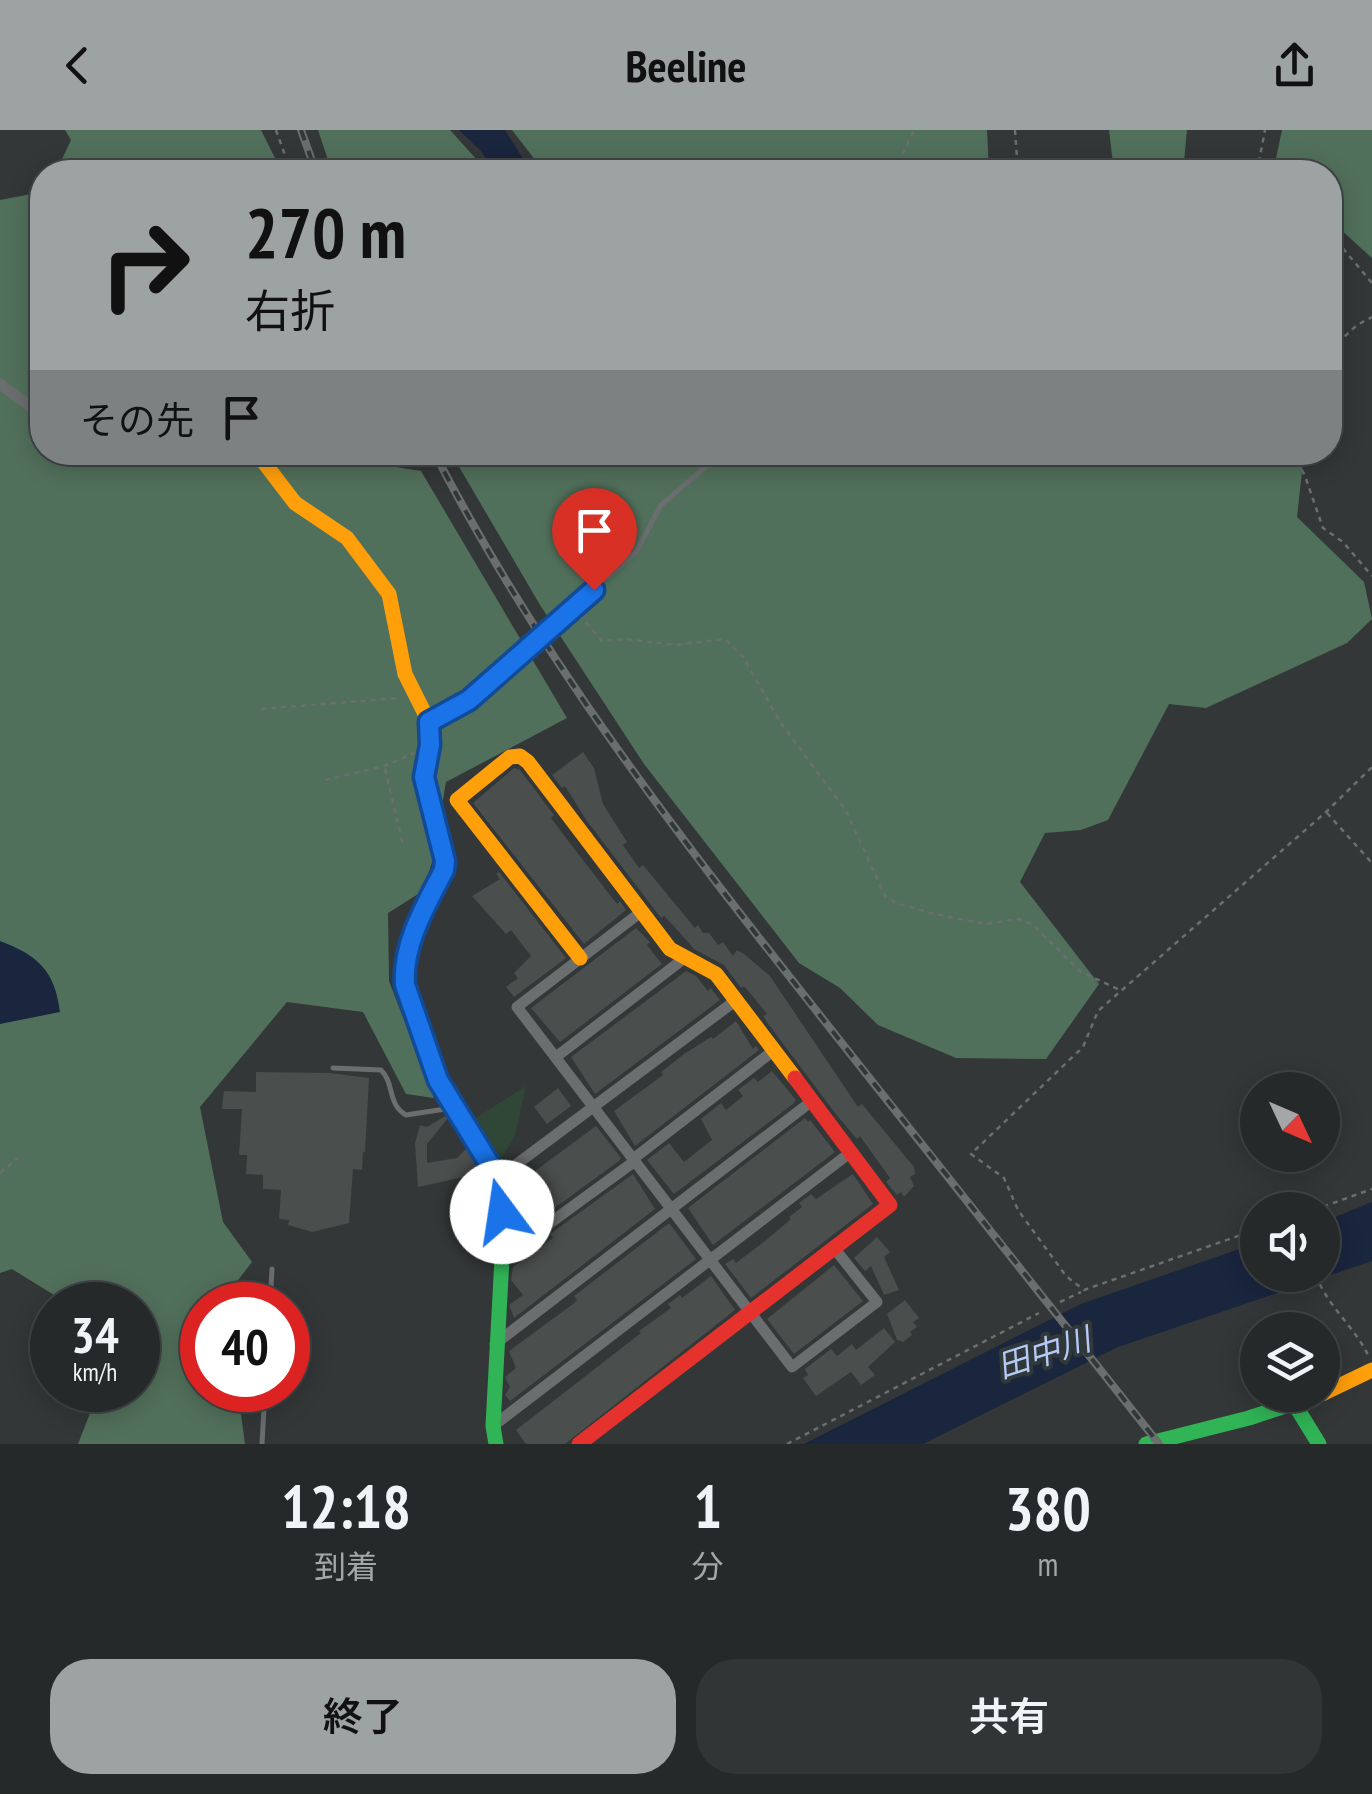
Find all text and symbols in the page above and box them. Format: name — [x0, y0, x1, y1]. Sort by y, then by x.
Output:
text: Beeline — [625, 36, 747, 94]
icon: back — [50, 38, 105, 93]
icon: share — [1267, 38, 1322, 93]
text: 270 m — [245, 187, 406, 277]
icon: right — [80, 200, 210, 330]
text: 右折 — [245, 281, 335, 339]
icon: arrive — [214, 390, 269, 445]
text: その先 — [80, 395, 194, 444]
pin — [552, 488, 637, 591]
icon: arrive — [567, 503, 622, 558]
north arrow — [1240, 1072, 1340, 1172]
map controls — [1240, 1072, 1340, 1412]
position arrow — [450, 1160, 554, 1264]
button: sound — [1240, 1192, 1340, 1292]
speed limit sign: 40 — [180, 1282, 310, 1412]
text: 34 — [71, 1302, 119, 1367]
button: layers — [1240, 1312, 1340, 1412]
water label: 田中川 — [992, 1316, 1099, 1387]
text: km/h — [73, 1356, 117, 1388]
text: 12:18 — [281, 1467, 411, 1545]
text: 1 — [694, 1467, 722, 1545]
text: 380 — [1005, 1469, 1091, 1547]
text: m — [1037, 1543, 1058, 1585]
text: 到着 — [314, 1545, 378, 1587]
text: 分 — [692, 1545, 724, 1587]
button: 終了 — [50, 1659, 676, 1774]
button: 共有 — [696, 1659, 1322, 1774]

